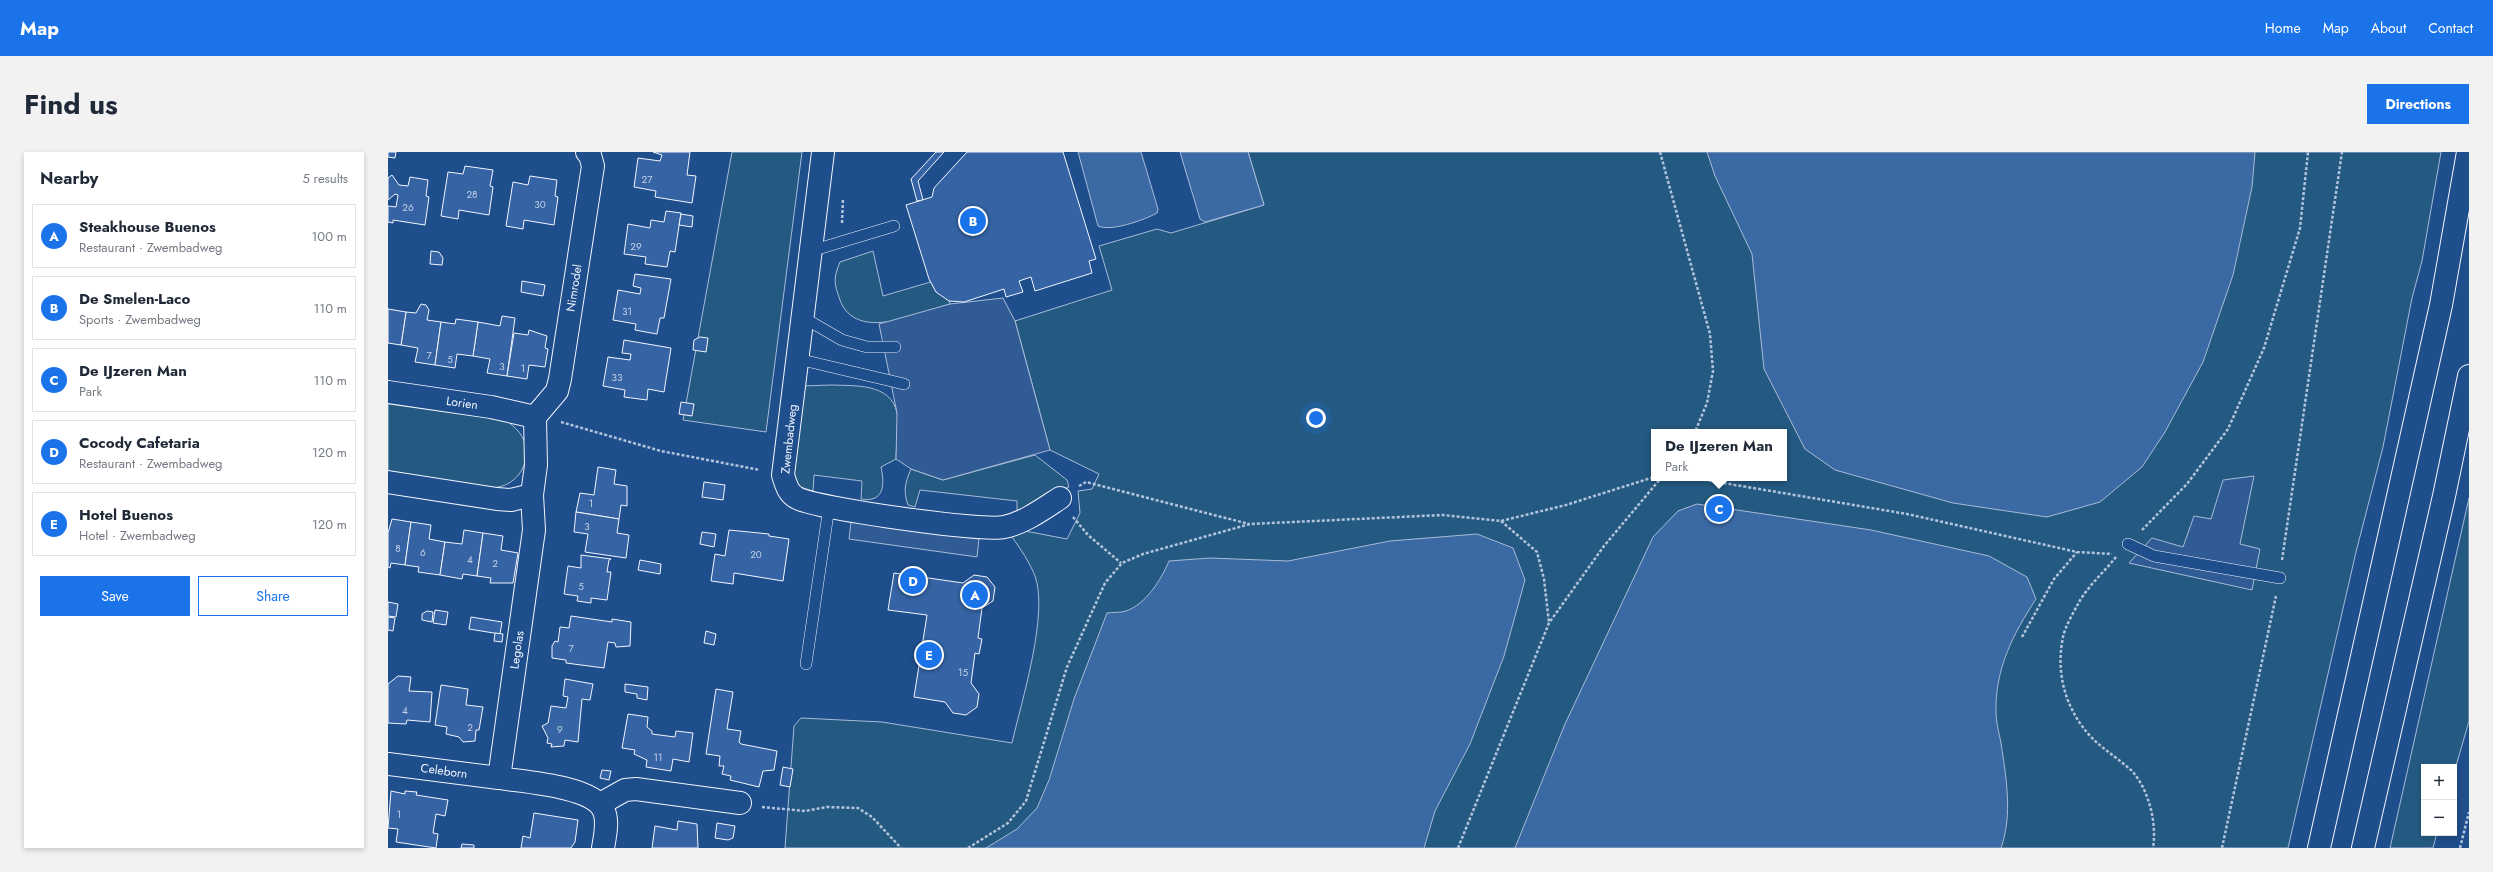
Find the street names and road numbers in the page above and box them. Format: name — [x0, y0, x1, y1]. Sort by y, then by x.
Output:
street label: Nimrodel — [561, 263, 587, 313]
street label: Lorien — [445, 392, 479, 414]
street label: Zwembadweg — [776, 403, 802, 475]
street label: Legolas — [505, 630, 529, 670]
street label: Celeborn — [419, 759, 469, 783]

